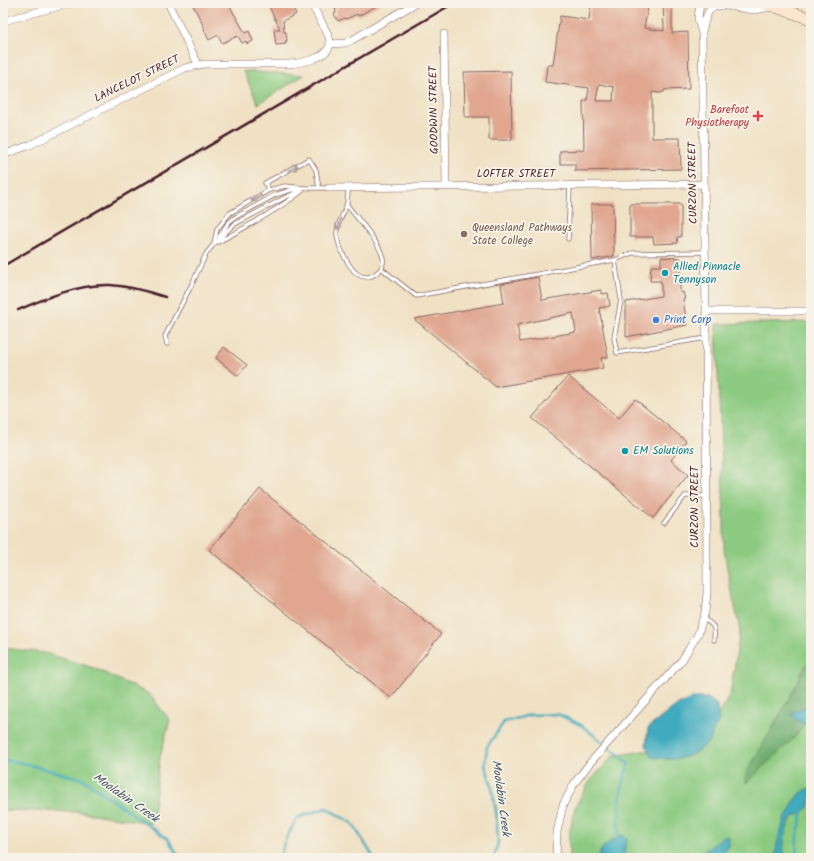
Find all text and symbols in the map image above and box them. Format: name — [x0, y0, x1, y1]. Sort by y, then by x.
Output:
street label: LANCELOT STREET — [91, 50, 184, 108]
street label: GOODWIN STREET — [424, 65, 444, 154]
place label: Barefoot Physiotherapy — [685, 101, 750, 132]
marker: Barefoot Physiotherapy — [752, 110, 764, 122]
street label: CURZON STREET — [683, 141, 703, 224]
one-way arrow — [287, 164, 299, 171]
street label: LOFTER STREET — [477, 165, 556, 183]
one-way arrow — [251, 194, 262, 202]
one-way arrow — [335, 218, 342, 231]
place label: Queensland Pathways State College — [472, 219, 572, 250]
marker: Queensland Pathways State College — [459, 229, 469, 239]
place label: Allied Pinnacle Tennyson — [673, 258, 741, 289]
marker: Allied Pinnacle Tennyson — [660, 268, 670, 278]
place label: Print Corp — [664, 311, 712, 329]
marker: Print Corp — [651, 315, 661, 325]
place label: EM Solutions — [633, 442, 694, 460]
marker: EM Solutions — [620, 446, 630, 456]
street label: CURZON STREET — [686, 465, 704, 548]
water label: Moolabin Creek — [486, 759, 516, 840]
water label: Moolabin Creek — [89, 768, 165, 829]

